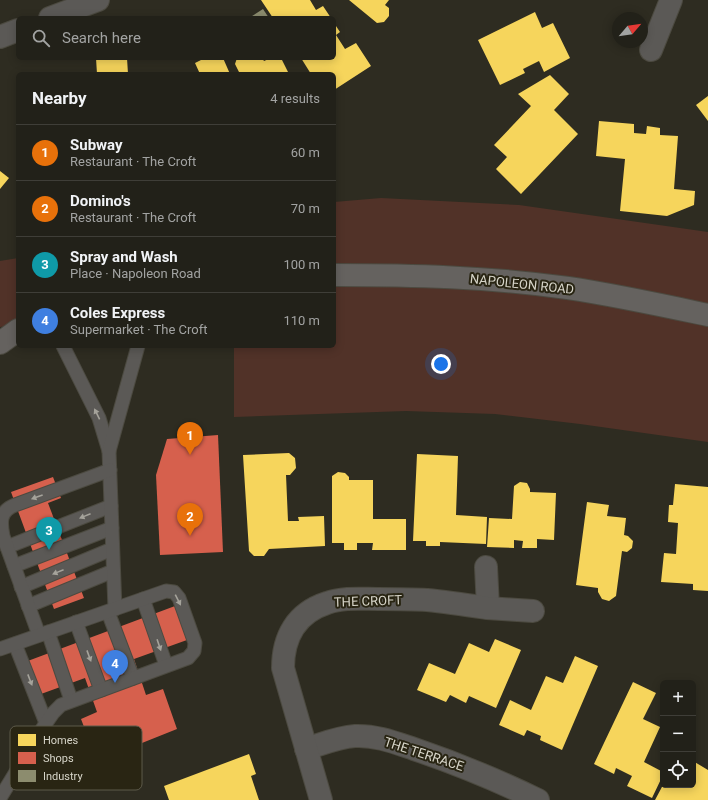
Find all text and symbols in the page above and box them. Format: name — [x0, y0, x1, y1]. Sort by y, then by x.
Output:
north arrow — [612, 12, 648, 48]
search box — [16, 16, 336, 60]
icon: search — [30, 27, 52, 49]
text: Search here — [62, 29, 141, 47]
text: Nearby — [32, 88, 87, 108]
text: 4 results — [270, 91, 320, 106]
text: Subway — [70, 136, 123, 154]
text: 1 — [41, 145, 49, 160]
text: 60 m — [291, 145, 320, 160]
text: Restaurant · The Croft — [70, 154, 196, 169]
text: Domino's — [70, 192, 131, 210]
text: 2 — [41, 201, 49, 216]
text: 70 m — [291, 201, 320, 216]
text: Restaurant · The Croft — [70, 210, 196, 225]
text: Spray and Wash — [70, 248, 178, 266]
text: 3 — [41, 257, 49, 272]
text: 100 m — [283, 257, 320, 272]
text: Place · Napoleon Road — [70, 266, 201, 281]
street label: NAPOLEON ROAD — [469, 271, 575, 297]
text: Coles Express — [70, 304, 165, 322]
text: 4 — [41, 313, 49, 328]
text: 110 m — [283, 313, 320, 328]
text: Supermarket · The Croft — [70, 322, 208, 337]
your location — [431, 354, 451, 374]
one-way arrow — [94, 408, 100, 419]
pin: 1 — [177, 422, 203, 455]
one-way arrow — [31, 494, 43, 500]
pin: 2 — [177, 503, 203, 536]
one-way arrow — [79, 513, 91, 519]
pin: 3 — [36, 517, 62, 550]
one-way arrow — [51, 569, 63, 575]
street label: THE CROFT — [334, 592, 403, 610]
one-way arrow — [175, 594, 182, 605]
one-way arrow — [157, 640, 163, 652]
one-way arrow — [86, 650, 92, 662]
pin: 4 — [102, 650, 128, 683]
one-way arrow — [27, 675, 33, 687]
map controls — [660, 680, 696, 788]
button: + — [660, 680, 696, 716]
button: − — [660, 716, 696, 752]
legend — [10, 726, 142, 790]
text: Homes — [43, 734, 79, 747]
street label: THE TERRACE — [382, 734, 466, 774]
text: Shops — [43, 752, 74, 765]
button: locate — [660, 752, 696, 788]
text: Industry — [43, 770, 83, 783]

